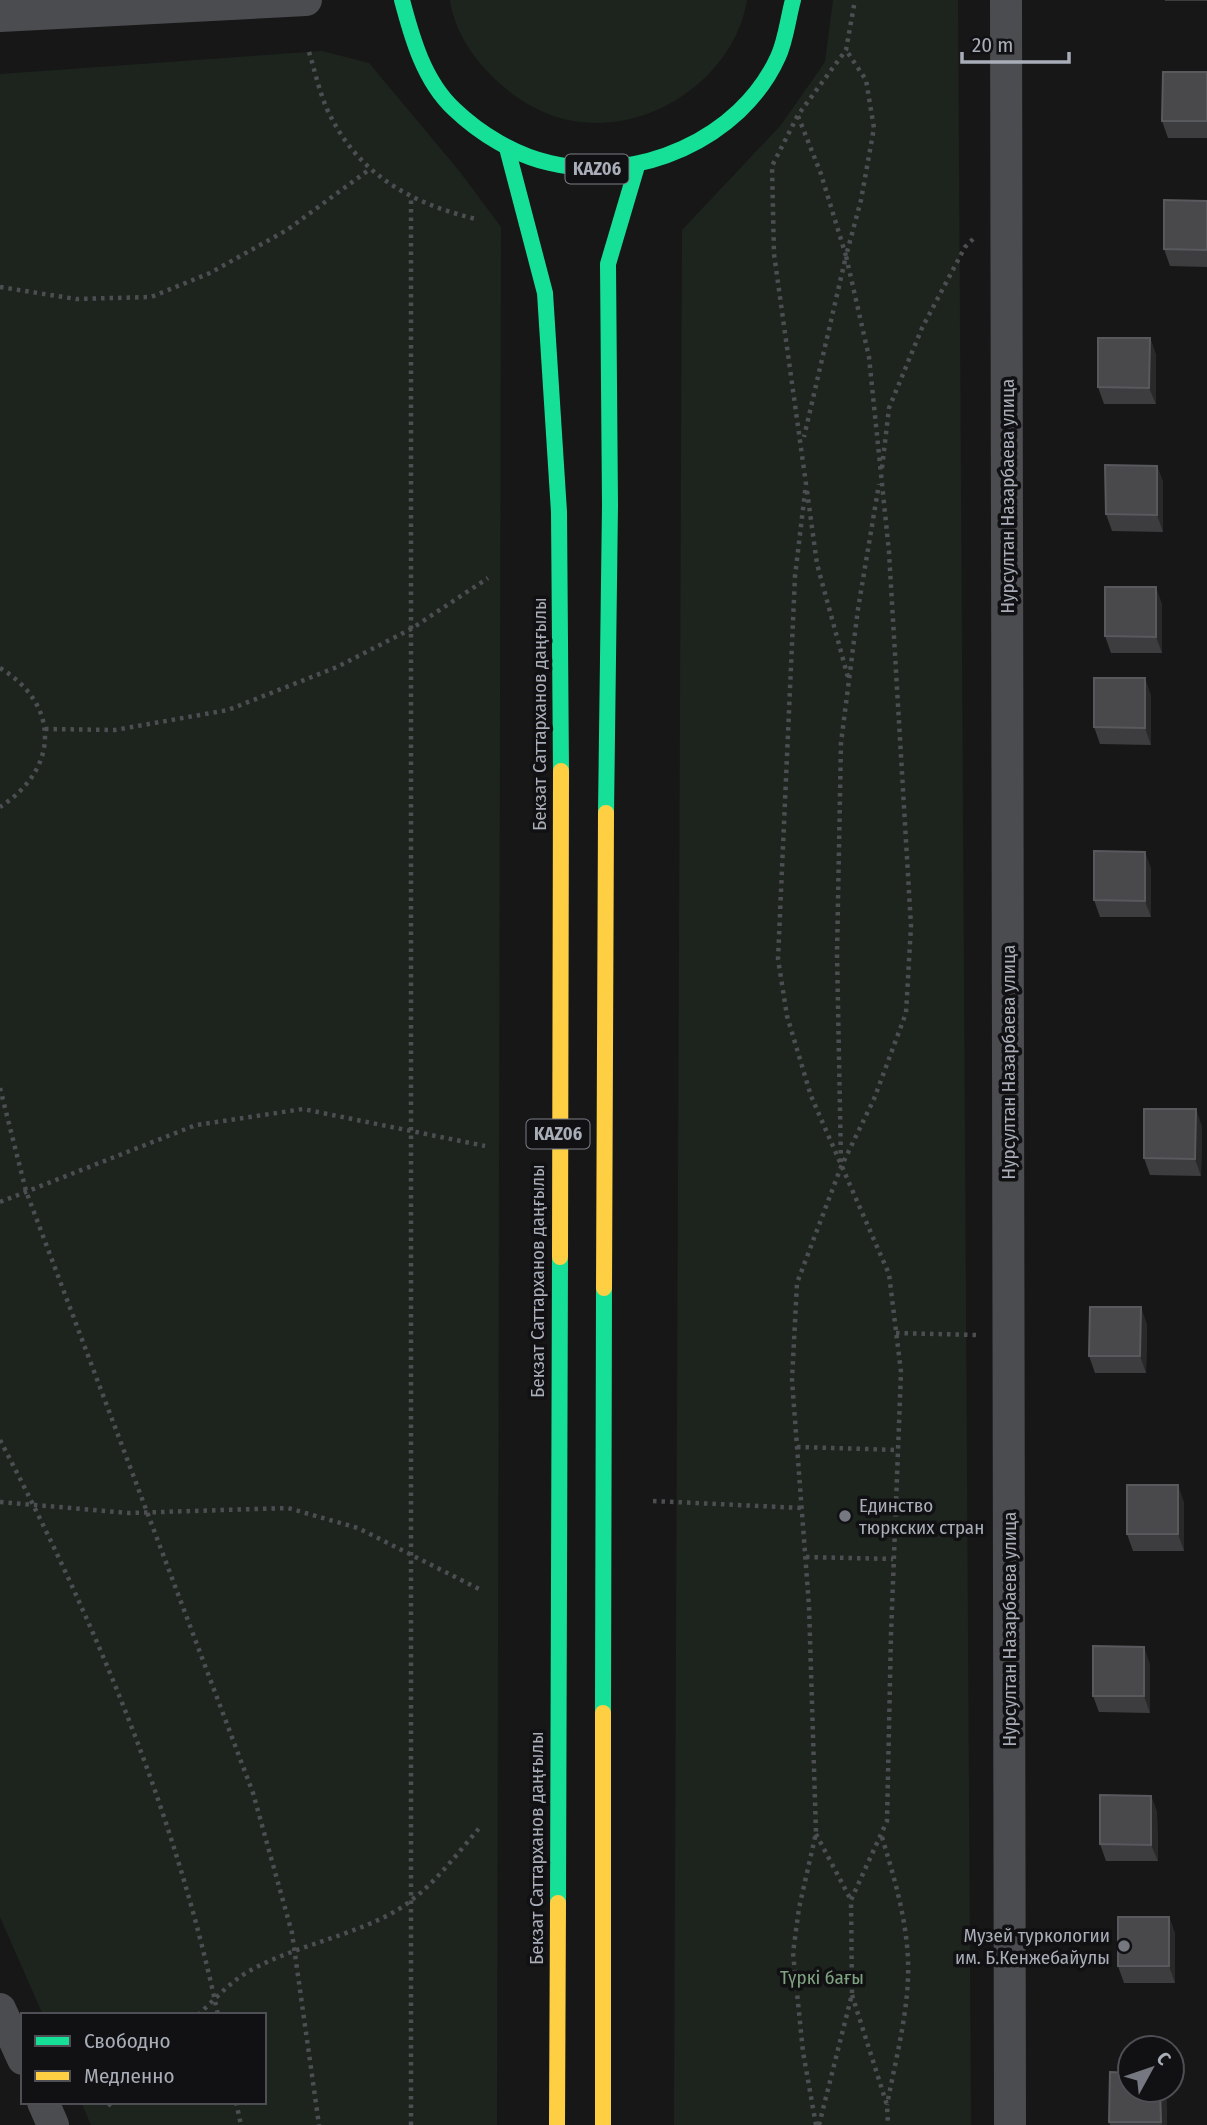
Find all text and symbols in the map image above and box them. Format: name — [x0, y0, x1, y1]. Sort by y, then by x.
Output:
scale bar — [962, 21, 1069, 65]
text: 20 m — [972, 32, 1013, 58]
road number: KАZ06 — [566, 154, 628, 184]
street label: Нурсултан Назарбаева улица — [996, 379, 1019, 613]
street label: Бекзат Саттарханов даңғылы — [528, 597, 551, 831]
street label: Нурсултан Назарбаева улица — [997, 945, 1020, 1179]
road number: KАZ06 — [526, 1120, 590, 1148]
street label: Бекзат Саттарханов даңғылы — [526, 1164, 549, 1398]
place label: Единство тюркских стран — [859, 1494, 984, 1539]
marker: Единство тюркских стран — [837, 1508, 853, 1524]
street label: Нурсултан Назарбаева улица — [998, 1512, 1021, 1746]
street label: Бекзат Саттарханов даңғылы — [525, 1731, 548, 1965]
place label: Музей туркологии им. Б.Кенжебайулы — [955, 1924, 1110, 1969]
marker: Музей туркологии им. Б.Кенжебайулы — [1116, 1938, 1132, 1954]
park label: Түркі бағы — [780, 1966, 864, 1989]
legend — [21, 2013, 266, 2104]
text: Свободно — [84, 2028, 170, 2054]
north arrow — [1116, 2034, 1186, 2104]
text: С — [1152, 2047, 1176, 2070]
text: Медленно — [84, 2063, 174, 2089]

